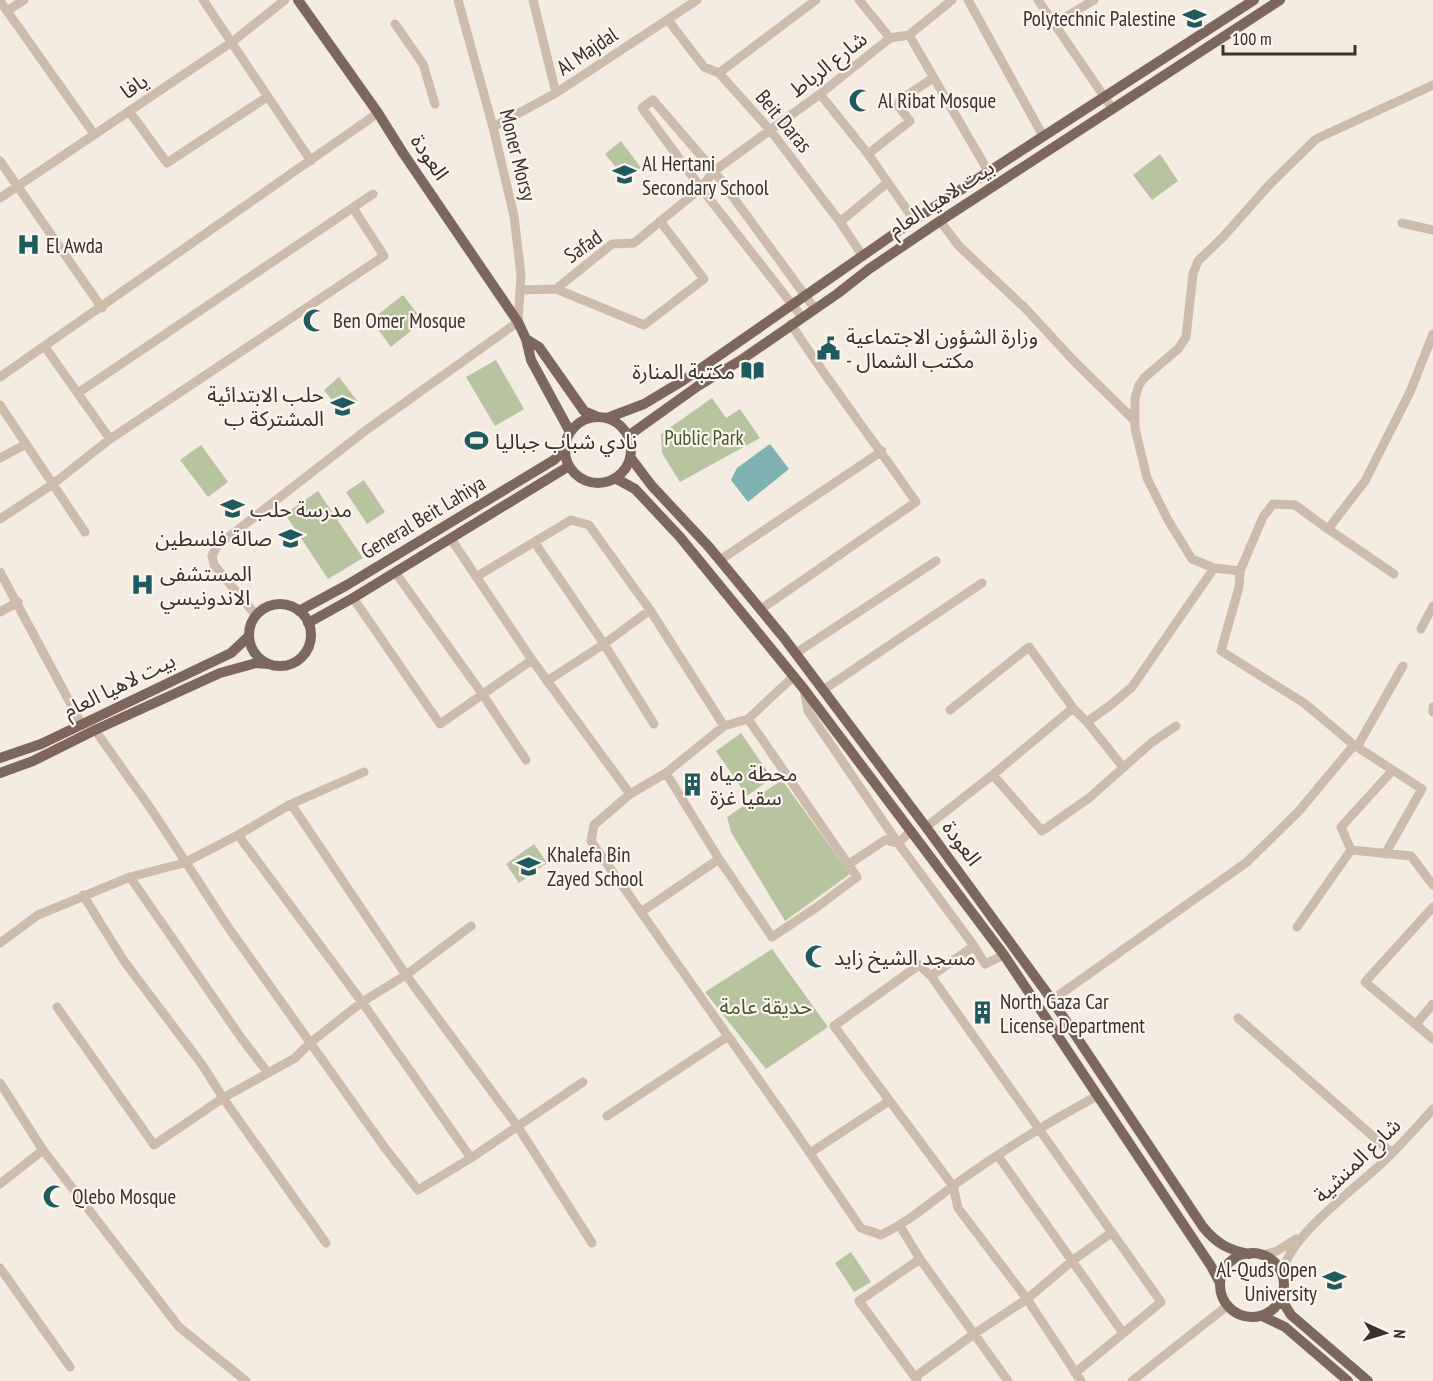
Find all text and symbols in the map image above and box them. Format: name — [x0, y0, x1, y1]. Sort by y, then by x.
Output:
place label: Polytechnic Palestine — [1023, 5, 1176, 32]
school or university icon: Polytechnic Palestine — [1181, 5, 1207, 31]
scale bar — [1223, 18, 1355, 56]
street label: Al Majdal — [551, 21, 623, 81]
street label: شارع الرباط — [784, 25, 874, 104]
text: 100 m — [1232, 27, 1272, 50]
street label: يافا — [115, 67, 153, 105]
street label: Beit Daras — [750, 84, 818, 158]
mosque icon: Al Ribat Mosque — [847, 87, 873, 113]
place label: Al Ribat Mosque — [878, 87, 996, 114]
street label: Moner Morsy — [494, 106, 542, 204]
street label: العودة — [405, 129, 455, 185]
place label: Al Hertani Secondary School — [642, 150, 769, 201]
street label: بيت لاهيا العام — [883, 154, 1001, 245]
school or university icon: Al Hertani Secondary School — [611, 162, 637, 188]
street label: Safad — [559, 223, 607, 269]
hospital icon: El Awda — [15, 232, 41, 258]
place label: El Awda — [46, 232, 103, 259]
mosque icon: Ben Omer Mosque — [302, 307, 328, 333]
place label: Ben Omer Mosque — [333, 307, 466, 334]
place label: وزارة الشؤون الاجتماعية - مكتب الشمال — [846, 323, 1038, 374]
public building icon: وزارة الشؤون الاجتماعية - مكتب الشمال — [815, 335, 841, 361]
place label: مكتبة المنارة — [632, 358, 735, 385]
library icon: مكتبة المنارة — [740, 358, 766, 384]
place label: حلب الابتدائية المشتركة ب — [207, 381, 324, 432]
school or university icon: حلب الابتدائية المشتركة ب — [329, 393, 355, 419]
park label: Public Park — [664, 424, 744, 451]
sports icon: نادي شباب جباليا — [464, 428, 490, 454]
place label: نادي شباب جباليا — [495, 428, 637, 457]
street label: General Beit Lahiya — [356, 469, 490, 565]
school or university icon: مدرسة حلب — [219, 496, 245, 522]
place label: مدرسة حلب — [250, 496, 352, 523]
place label: صالة فلسطين — [155, 525, 272, 552]
school or university icon: صالة فلسطين — [277, 525, 303, 551]
place label: المستشفى الاندونيسي — [160, 560, 252, 613]
hospital icon: المستشفى الاندونيسي — [129, 572, 155, 598]
street label: بيت لاهيا العام — [59, 646, 181, 726]
place label: محطة مياه سقيا غزة — [710, 760, 797, 811]
building icon: محطة مياه سقيا غزة — [679, 772, 705, 798]
street label: العودة — [936, 815, 988, 871]
place label: Khalefa Bin Zayed School — [547, 841, 643, 892]
school or university icon: Khalefa Bin Zayed School — [516, 853, 542, 879]
mosque icon: مسجد الشيخ زايد — [803, 944, 829, 970]
place label: مسجد الشيخ زايد — [834, 944, 976, 973]
place label: North Gaza Car License Department — [1000, 988, 1145, 1039]
park label: حديقة عامة — [720, 993, 812, 1020]
building icon: North Gaza Car License Department — [969, 1000, 995, 1026]
street label: شارع المنشية — [1308, 1112, 1408, 1210]
mosque icon: Qlebo Mosque — [41, 1183, 67, 1209]
place label: Qlebo Mosque — [72, 1183, 176, 1210]
place label: Al-Quds Open University — [1216, 1256, 1317, 1307]
school or university icon: Al-Quds Open University — [1322, 1268, 1348, 1294]
north arrow — [1355, 1303, 1415, 1363]
text: N — [1390, 1329, 1410, 1339]

